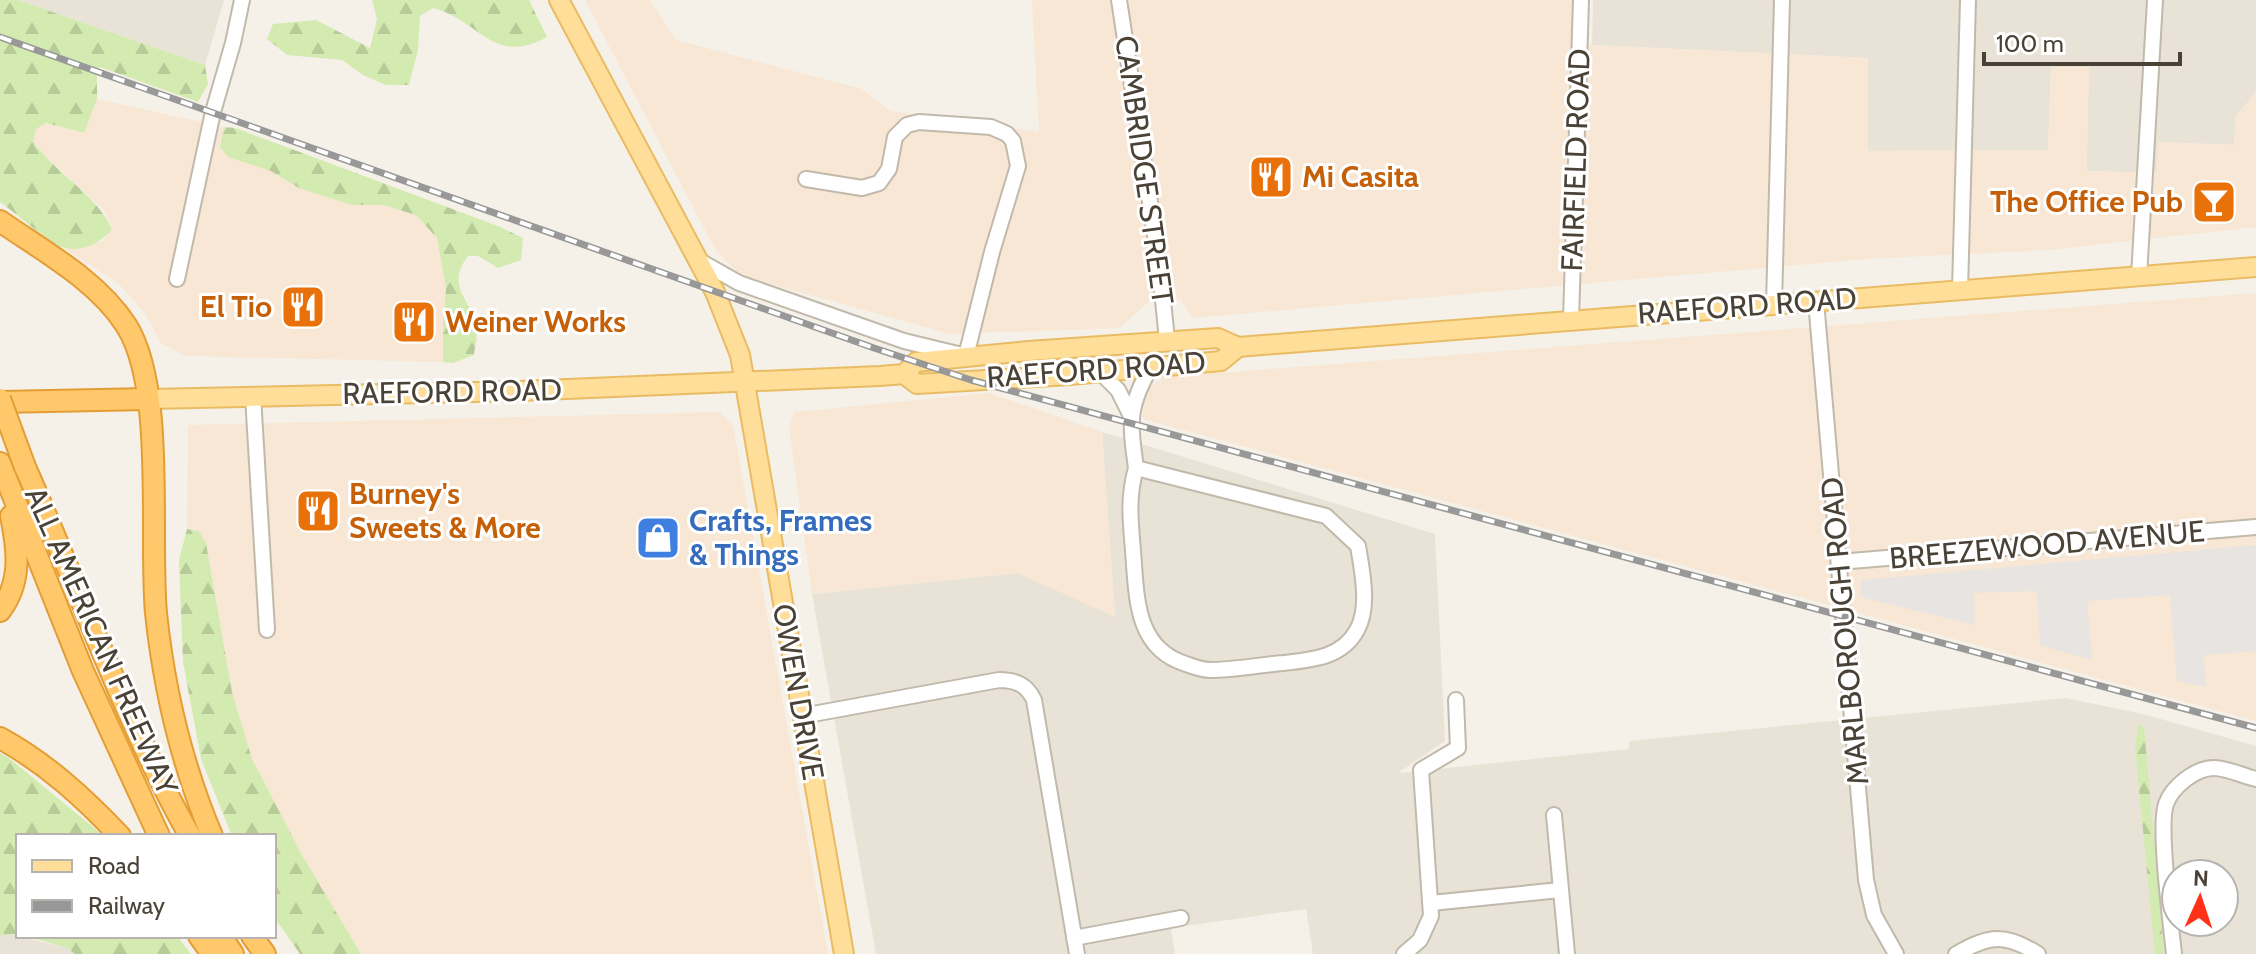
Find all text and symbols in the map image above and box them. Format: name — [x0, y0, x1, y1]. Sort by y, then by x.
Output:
scale bar — [1984, 16, 2180, 66]
text: 100 m — [1996, 29, 2064, 58]
street label: CAMBRIDGE STREET — [1107, 33, 1182, 307]
street label: FAIRFIELD ROAD — [1553, 48, 1598, 272]
restaurant icon: Mi Casita — [1247, 153, 1295, 201]
place label: Mi Casita — [1302, 158, 1419, 195]
bar icon: The Office Pub — [2190, 178, 2238, 226]
place label: The Office Pub — [1990, 183, 2183, 220]
street label: RAEFORD ROAD — [1636, 279, 1858, 332]
restaurant icon: El Tio — [279, 283, 327, 331]
place label: El Tio — [200, 288, 272, 325]
restaurant icon: Weiner Works — [390, 298, 438, 346]
place label: Weiner Works — [445, 303, 626, 340]
street label: RAEFORD ROAD — [985, 343, 1207, 396]
street label: RAEFORD ROAD — [342, 371, 562, 412]
place label: Burney's Sweets & More — [349, 475, 541, 546]
street label: MARLBOROUGH ROAD — [1813, 475, 1876, 787]
street label: ALL AMERICAN FREEWAY — [17, 481, 186, 801]
restaurant icon: Burney's Sweets & More — [294, 487, 342, 535]
place label: Crafts, Frames & Things — [689, 502, 872, 573]
street label: BREEZEWOOD AVENUE — [1888, 512, 2206, 577]
shop icon: Crafts, Frames & Things — [634, 514, 682, 562]
street label: OWEN DRIVE — [765, 601, 832, 783]
legend — [16, 834, 276, 938]
text: Road — [88, 851, 140, 880]
north arrow — [2160, 858, 2240, 938]
text: N — [2193, 865, 2209, 892]
text: Railway — [88, 891, 165, 920]

